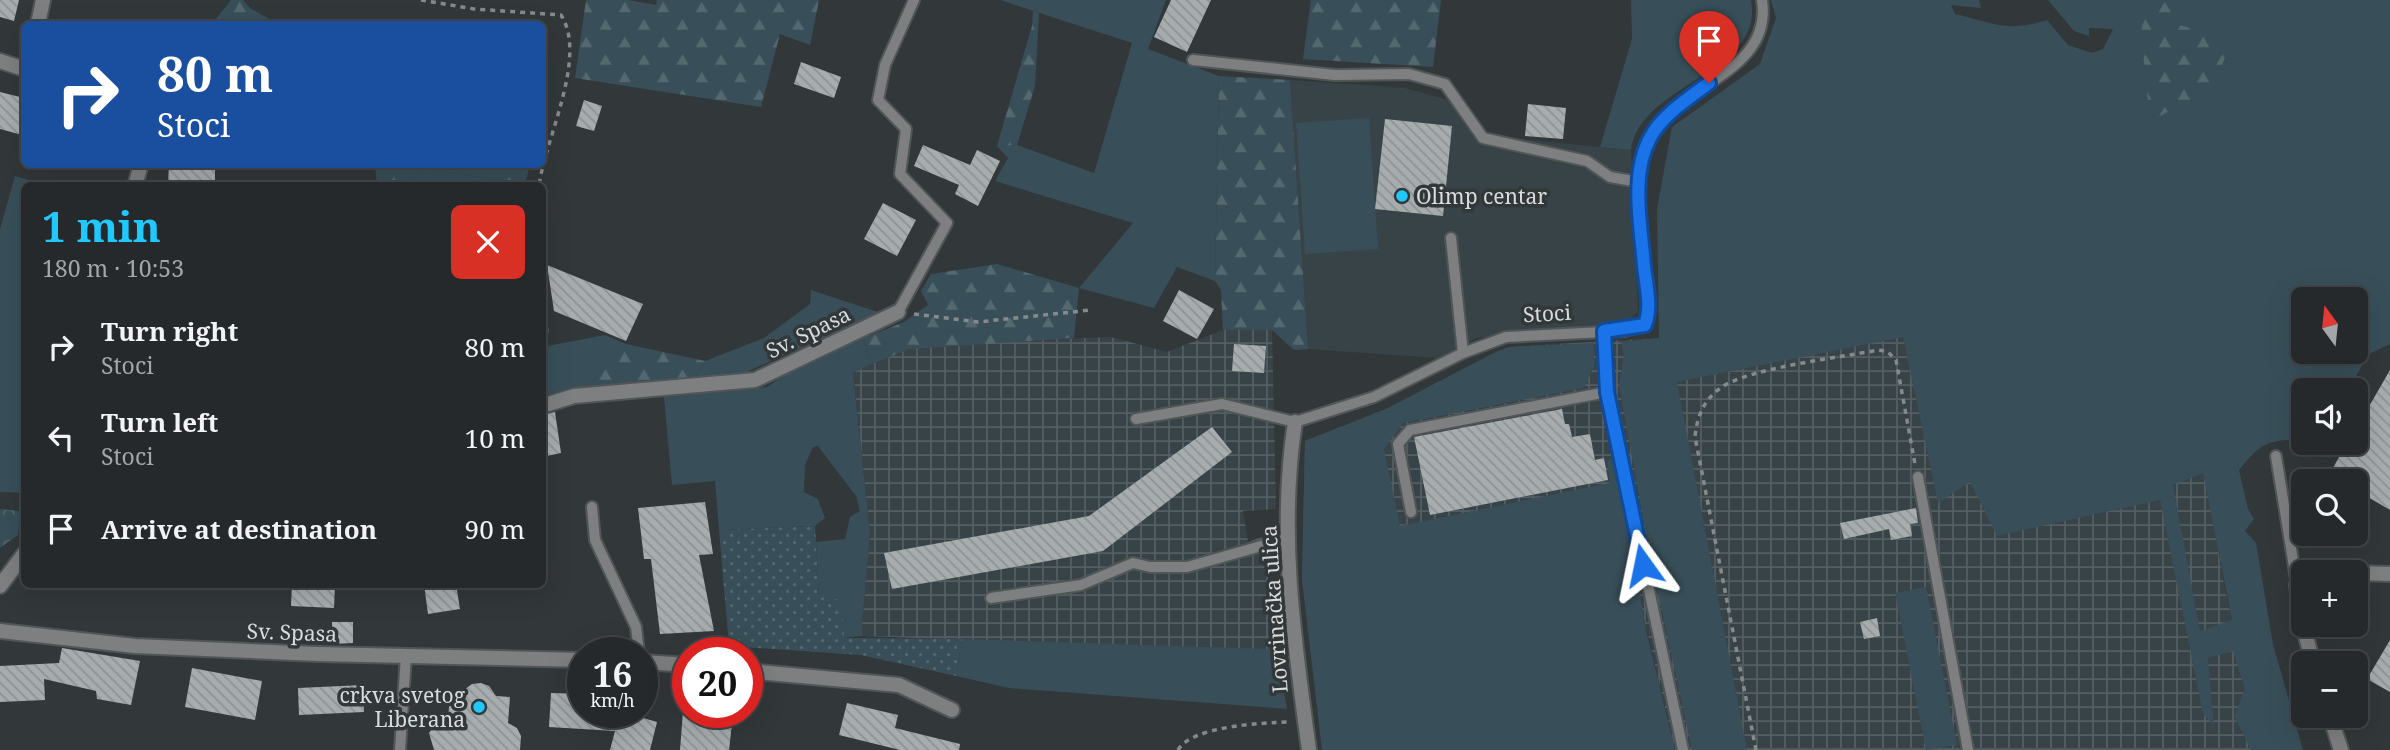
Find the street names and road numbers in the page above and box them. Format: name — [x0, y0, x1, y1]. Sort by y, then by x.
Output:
street label: Stoci — [1522, 298, 1572, 328]
street label: Sv. Spasa — [761, 300, 855, 364]
street label: Lovrinačka ulica — [1254, 524, 1294, 694]
street label: Sv. Spasa — [246, 616, 338, 648]

